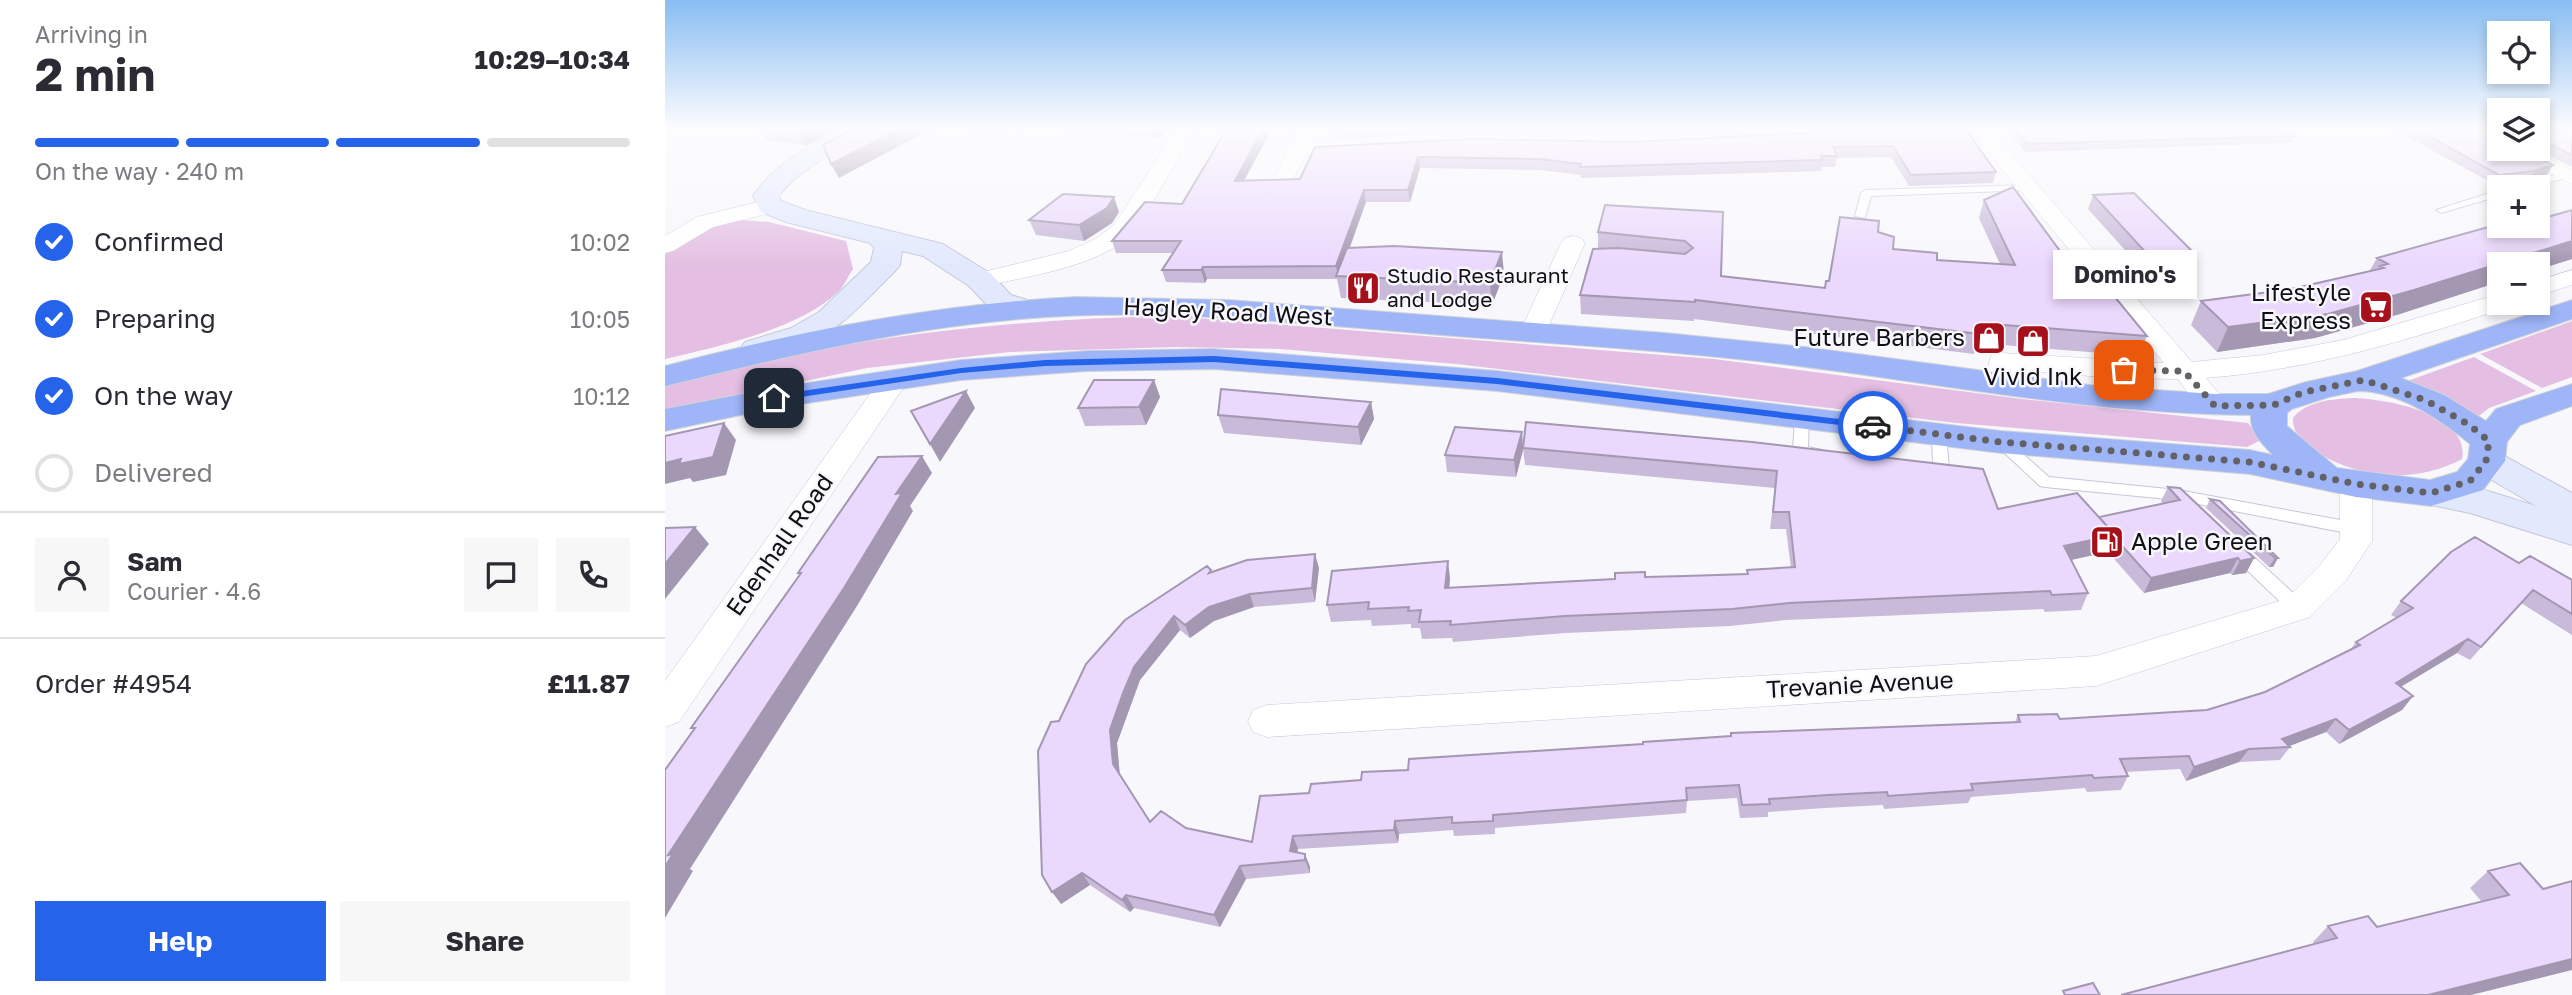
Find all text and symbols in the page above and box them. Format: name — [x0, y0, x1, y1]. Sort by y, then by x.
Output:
text: Arriving in — [35, 20, 148, 48]
map controls — [2487, 21, 2550, 315]
button: locate — [2487, 21, 2550, 84]
text: 10:29–10:34 — [475, 44, 630, 75]
text: 2 min — [35, 46, 155, 101]
button: layers — [2487, 98, 2550, 161]
text: On the way · 240 m — [35, 157, 244, 185]
button: + — [2487, 175, 2550, 238]
icon: check — [35, 223, 73, 261]
text: Confirmed — [94, 226, 224, 257]
text: 10:02 — [570, 228, 630, 256]
callout: Domino's — [2052, 251, 2196, 300]
button: − — [2487, 252, 2550, 315]
text: Domino's — [2074, 260, 2176, 288]
place label: Studio Restaurant and Lodge — [1387, 262, 1569, 312]
restaurant icon: Studio Restaurant and Lodge — [1344, 269, 1382, 307]
place label: Lifestyle Express — [2251, 277, 2351, 334]
supermarket icon: Lifestyle Express — [2357, 288, 2395, 326]
street label: Hagley Road West — [1122, 291, 1334, 330]
icon: check — [35, 300, 73, 338]
text: Preparing — [94, 303, 216, 334]
text: 10:05 — [570, 305, 630, 333]
shop icon: Future Barbers — [1970, 319, 2008, 357]
place label: Future Barbers — [1793, 322, 1965, 351]
shop icon: Vivid Ink — [2014, 322, 2052, 360]
pin — [2094, 340, 2154, 400]
icon: bag — [2105, 351, 2143, 389]
place label: Vivid Ink — [1984, 361, 2083, 390]
pin — [744, 368, 804, 428]
icon: check — [35, 377, 73, 415]
icon: home — [755, 379, 793, 417]
text: On the way — [94, 380, 233, 411]
text: 10:12 — [573, 382, 630, 410]
courier — [1838, 391, 1908, 461]
icon: car — [1854, 407, 1892, 445]
text: Delivered — [94, 457, 213, 488]
street label: Edenhall Road — [719, 468, 838, 621]
fuel station icon: Apple Green — [2088, 523, 2126, 561]
place label: Apple Green — [2131, 526, 2273, 555]
button: person — [35, 538, 109, 612]
button: chat — [464, 538, 538, 612]
button: phone — [556, 538, 630, 612]
text: Sam — [127, 546, 182, 577]
text: Courier · 4.6 — [127, 577, 261, 605]
street label: Trevanie Avenue — [1766, 664, 1954, 703]
text: Order #4954 — [35, 668, 192, 699]
text: £11.87 — [547, 668, 630, 699]
button: Help — [35, 901, 326, 981]
button: Share — [340, 901, 630, 981]

